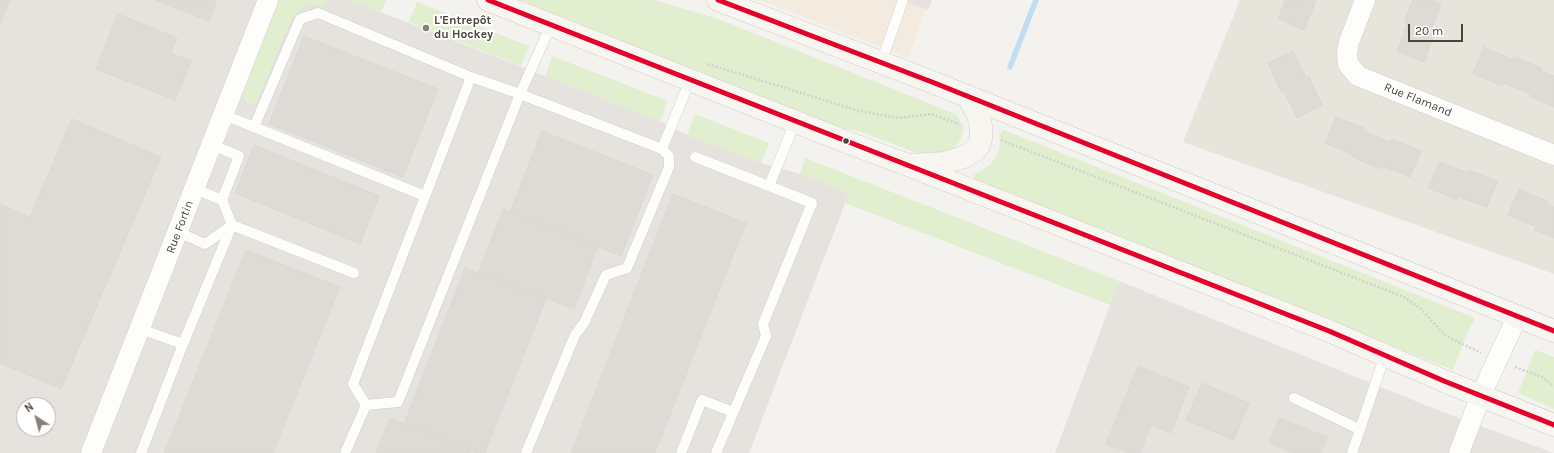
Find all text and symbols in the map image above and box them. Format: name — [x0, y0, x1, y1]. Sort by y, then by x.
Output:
place label: L'Entrepôt du Hockey — [434, 14, 493, 42]
scale bar — [1410, 16, 1465, 42]
marker: L'Entrepôt du Hockey — [421, 23, 431, 33]
text: 20 m — [1415, 24, 1443, 38]
street label: Rue Flamand — [1382, 80, 1454, 120]
unlabelled marker — [841, 136, 851, 146]
street label: Rue Fortin — [163, 198, 197, 256]
north arrow — [16, 397, 56, 437]
text: N — [22, 400, 36, 415]

